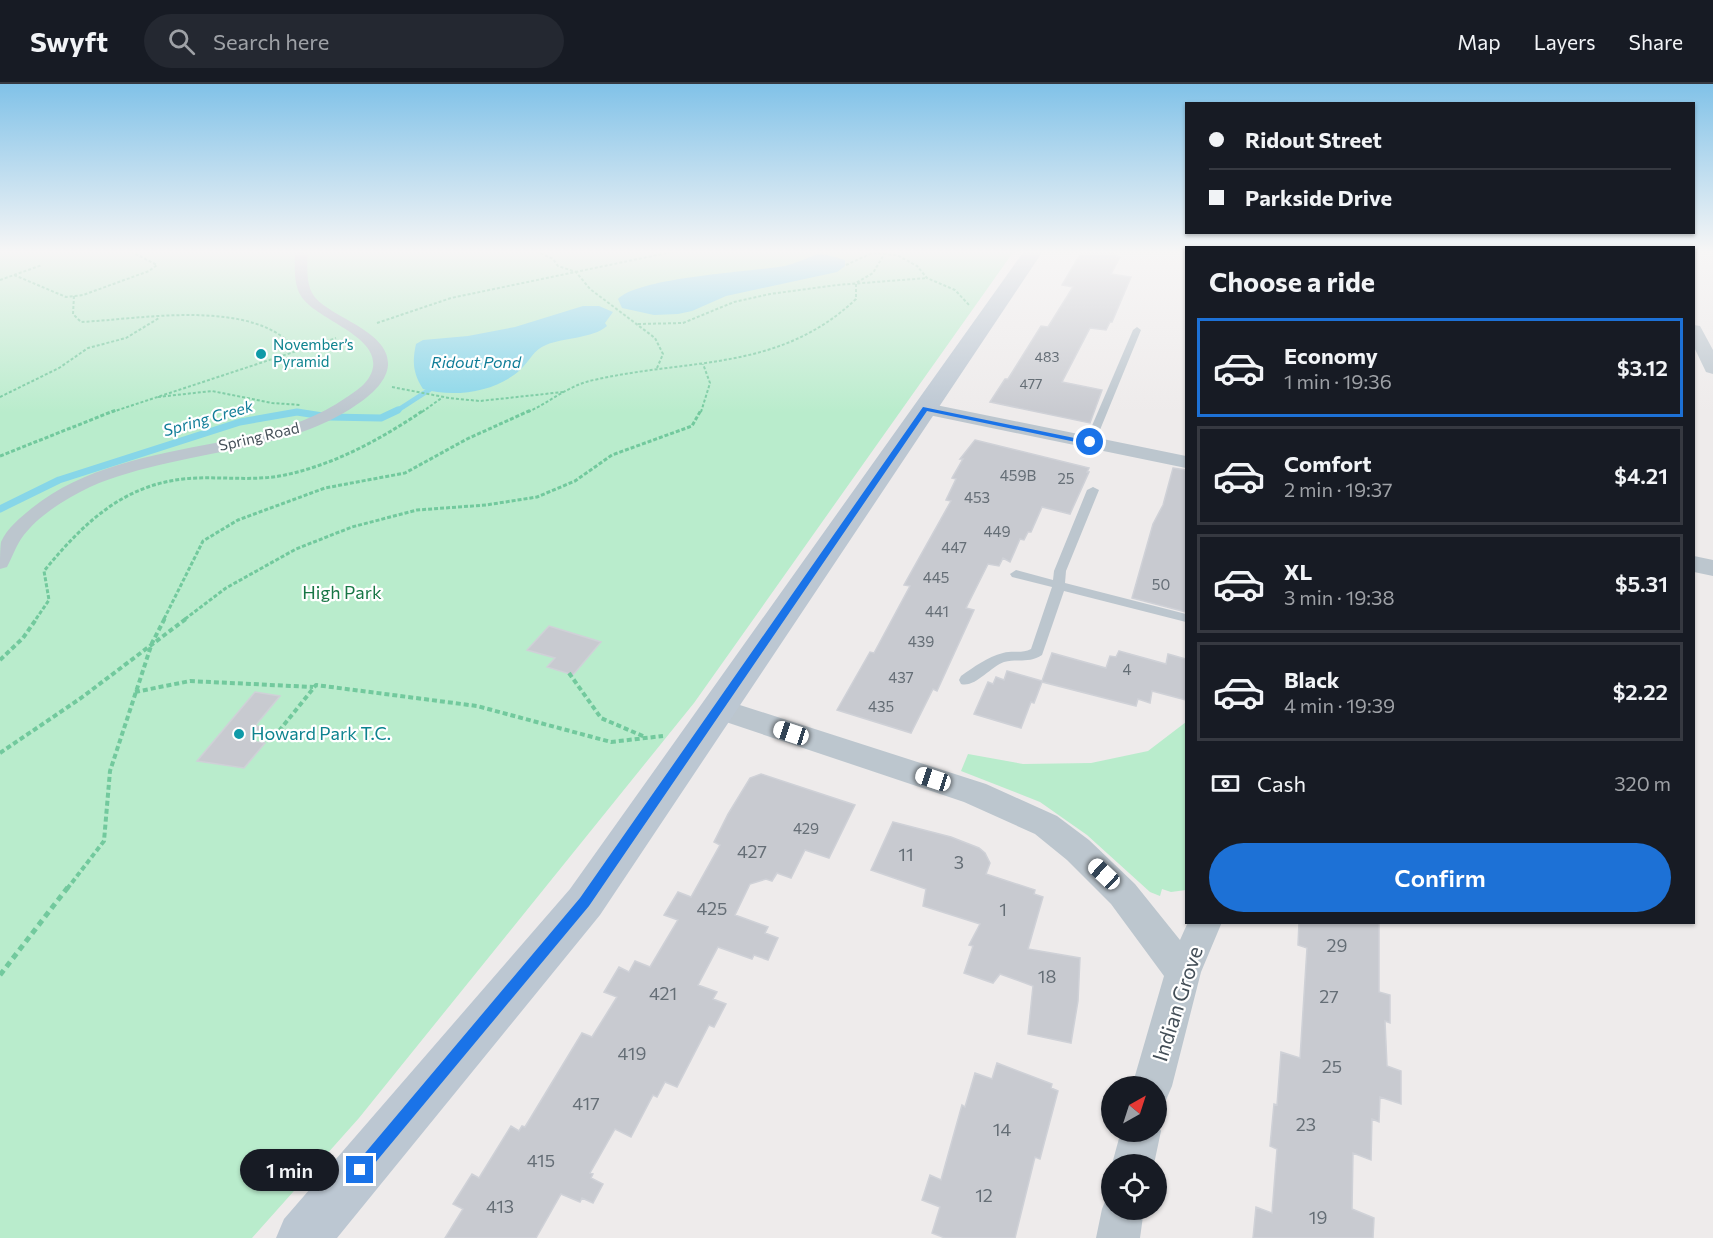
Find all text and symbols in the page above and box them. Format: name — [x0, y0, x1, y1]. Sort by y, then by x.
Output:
search box — [144, 14, 564, 68]
text: Swyft — [30, 24, 108, 58]
icon: search — [165, 25, 198, 58]
text: Search here — [213, 28, 329, 55]
text: Map — [1457, 29, 1501, 54]
text: Layers — [1534, 29, 1596, 54]
text: Share — [1629, 29, 1683, 54]
text: Ridout Street — [1245, 126, 1382, 153]
text: Parkside Drive — [1245, 184, 1392, 211]
text: Choose a ride — [1209, 265, 1375, 298]
place label: November’s Pyramid — [273, 335, 354, 370]
icon: car — [1212, 341, 1266, 395]
text: Economy — [1284, 342, 1378, 369]
marker: November’s Pyramid — [254, 347, 268, 361]
house number: 483 — [1035, 348, 1059, 365]
water label: Ridout Pond — [431, 352, 522, 371]
text: $3.12 — [1617, 354, 1668, 381]
text: 1 min · 19:36 — [1284, 369, 1392, 393]
house number: 477 — [1020, 375, 1042, 392]
water label: Spring Creek — [161, 395, 255, 439]
street label: Spring Road — [217, 418, 301, 454]
route start — [1076, 428, 1103, 455]
icon: car — [1212, 449, 1266, 503]
text: Comfort — [1284, 450, 1372, 477]
text: $4.21 — [1614, 462, 1668, 489]
house number: 459B — [1000, 466, 1037, 484]
house number: 25 — [1058, 469, 1074, 487]
text: 2 min · 19:37 — [1284, 477, 1393, 501]
house number: 453 — [964, 488, 990, 506]
house number: 449 — [983, 522, 1011, 540]
house number: 447 — [941, 538, 967, 556]
icon: car — [1212, 557, 1266, 611]
text: XL — [1284, 558, 1312, 585]
house number: 445 — [923, 568, 949, 586]
text: $5.31 — [1615, 570, 1668, 597]
house number: 50 — [1152, 575, 1170, 593]
park label: High Park — [302, 581, 382, 603]
text: 3 min · 19:38 — [1284, 585, 1395, 609]
house number: 441 — [925, 602, 949, 620]
house number: 439 — [908, 632, 934, 650]
house number: 4 — [1123, 660, 1132, 678]
icon: car — [1212, 665, 1266, 719]
text: Black — [1284, 666, 1339, 693]
house number: 437 — [888, 668, 914, 686]
text: $2.22 — [1613, 678, 1668, 705]
text: 4 min · 19:39 — [1284, 693, 1395, 717]
house number: 435 — [868, 697, 894, 715]
car — [771, 719, 811, 747]
place label: Howard Park T.C. — [251, 722, 391, 744]
marker: Howard Park T.C. — [232, 727, 246, 741]
car — [913, 765, 953, 793]
icon: cash — [1209, 767, 1242, 800]
text: Cash — [1257, 770, 1306, 797]
text: 320 m — [1614, 771, 1671, 795]
house number: 429 — [793, 819, 819, 837]
house number: 427 — [737, 840, 767, 862]
house number: 11 — [898, 843, 914, 865]
button: Confirm — [1209, 843, 1671, 912]
house number: 3 — [954, 851, 964, 873]
car — [1085, 855, 1123, 893]
house number: 425 — [697, 897, 727, 919]
house number: 1 — [999, 898, 1007, 920]
house number: 29 — [1327, 934, 1347, 956]
street label: Indian Grove — [1146, 943, 1207, 1064]
house number: 18 — [1038, 965, 1056, 987]
house number: 421 — [649, 982, 677, 1004]
house number: 27 — [1319, 985, 1339, 1007]
house number: 419 — [618, 1042, 646, 1064]
house number: 25 — [1322, 1055, 1342, 1077]
north arrow — [1101, 1076, 1167, 1142]
map controls — [1101, 1076, 1167, 1220]
house number: 417 — [572, 1092, 600, 1114]
house number: 23 — [1296, 1113, 1316, 1135]
house number: 14 — [993, 1118, 1011, 1140]
callout: 1 min — [240, 1149, 339, 1191]
house number: 415 — [527, 1149, 555, 1171]
button: locate — [1101, 1154, 1167, 1220]
route end — [346, 1156, 373, 1183]
text: 1 min — [266, 1158, 313, 1182]
house number: 12 — [975, 1184, 993, 1206]
house number: 413 — [486, 1195, 514, 1217]
house number: 19 — [1309, 1206, 1327, 1228]

